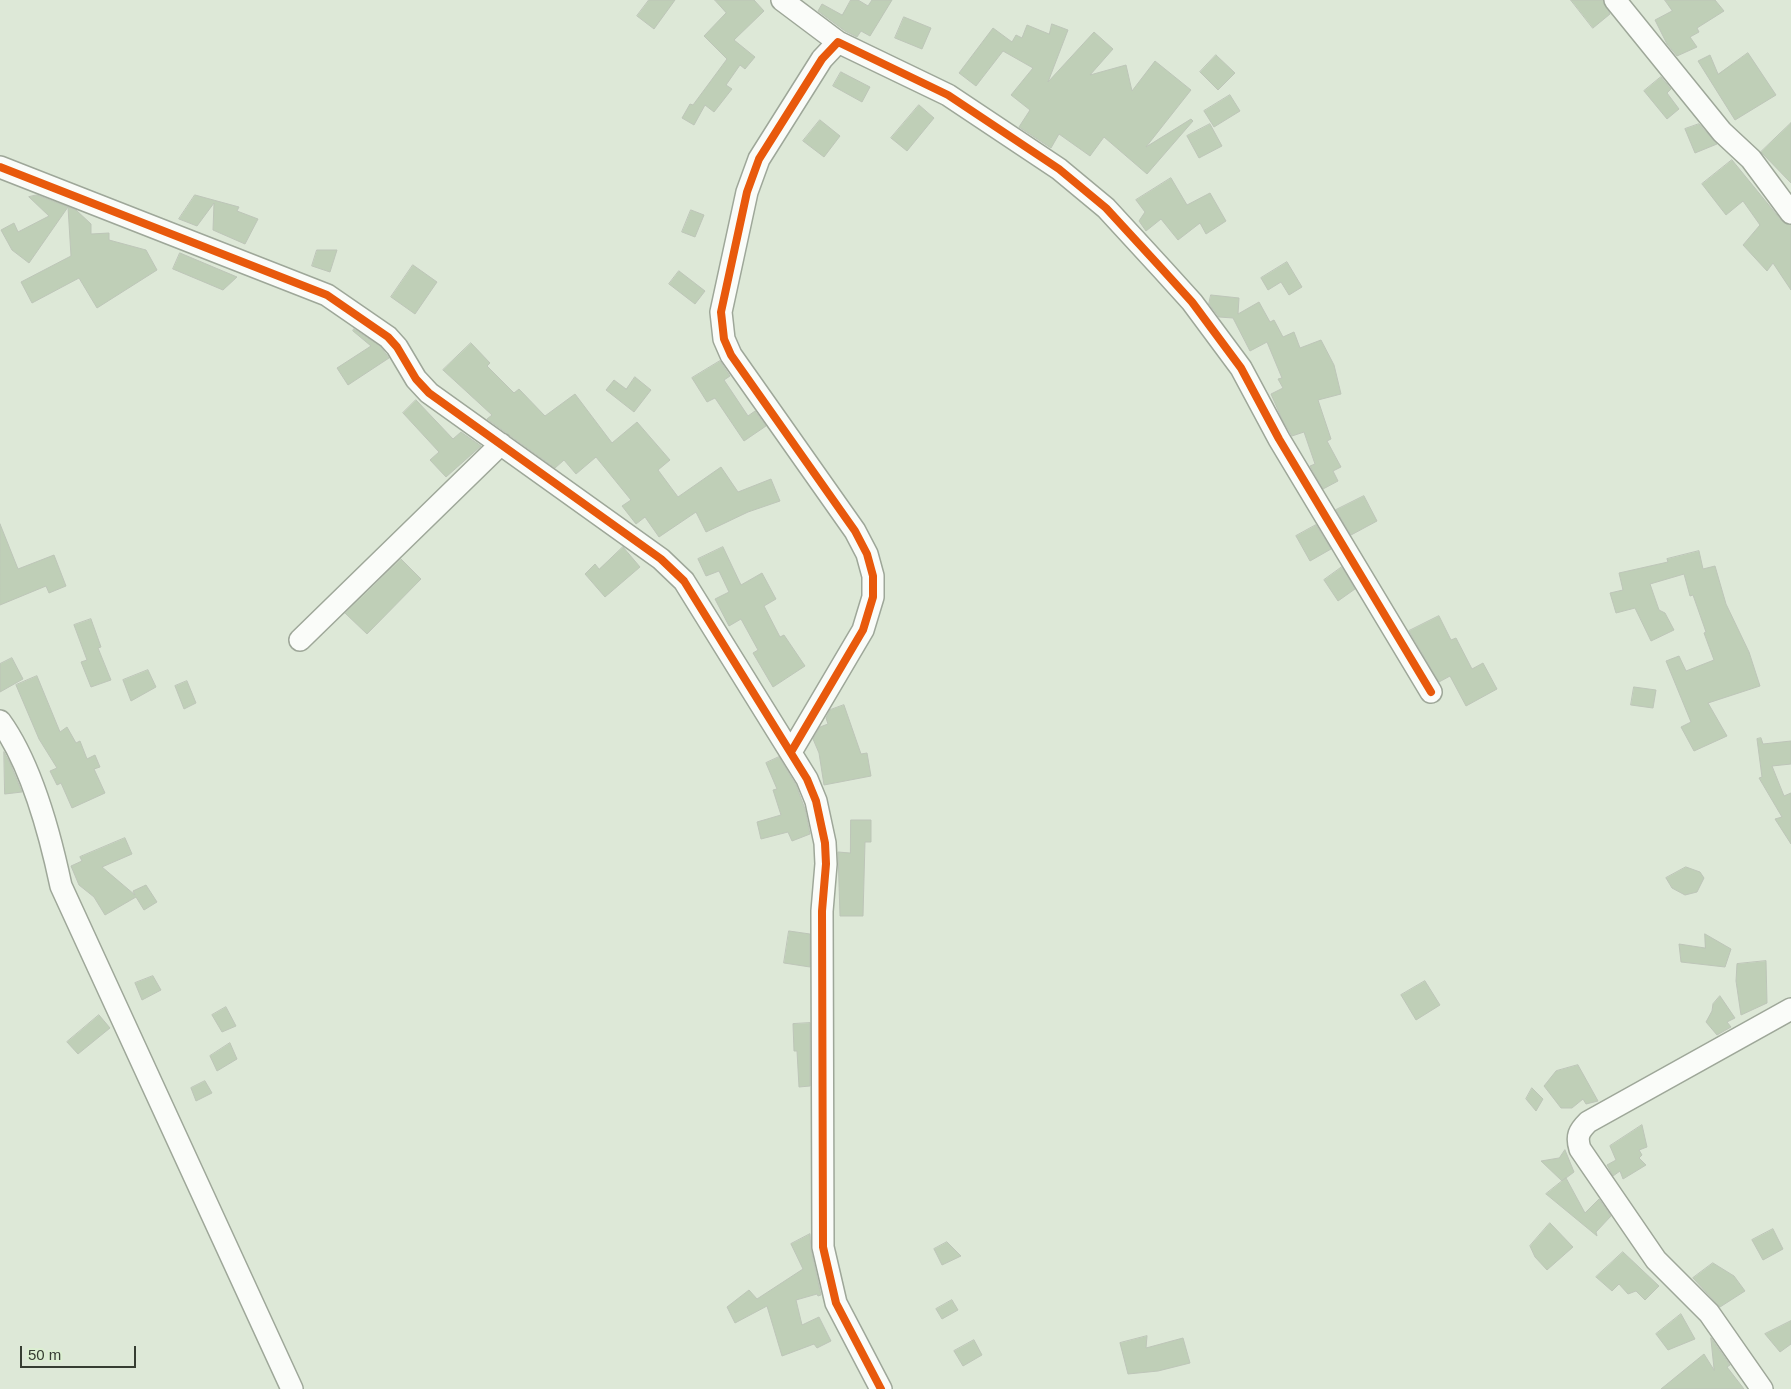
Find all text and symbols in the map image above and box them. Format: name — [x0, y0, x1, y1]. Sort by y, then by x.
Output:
scale bar — [22, 1336, 139, 1368]
text: 50 m — [28, 1346, 61, 1363]

